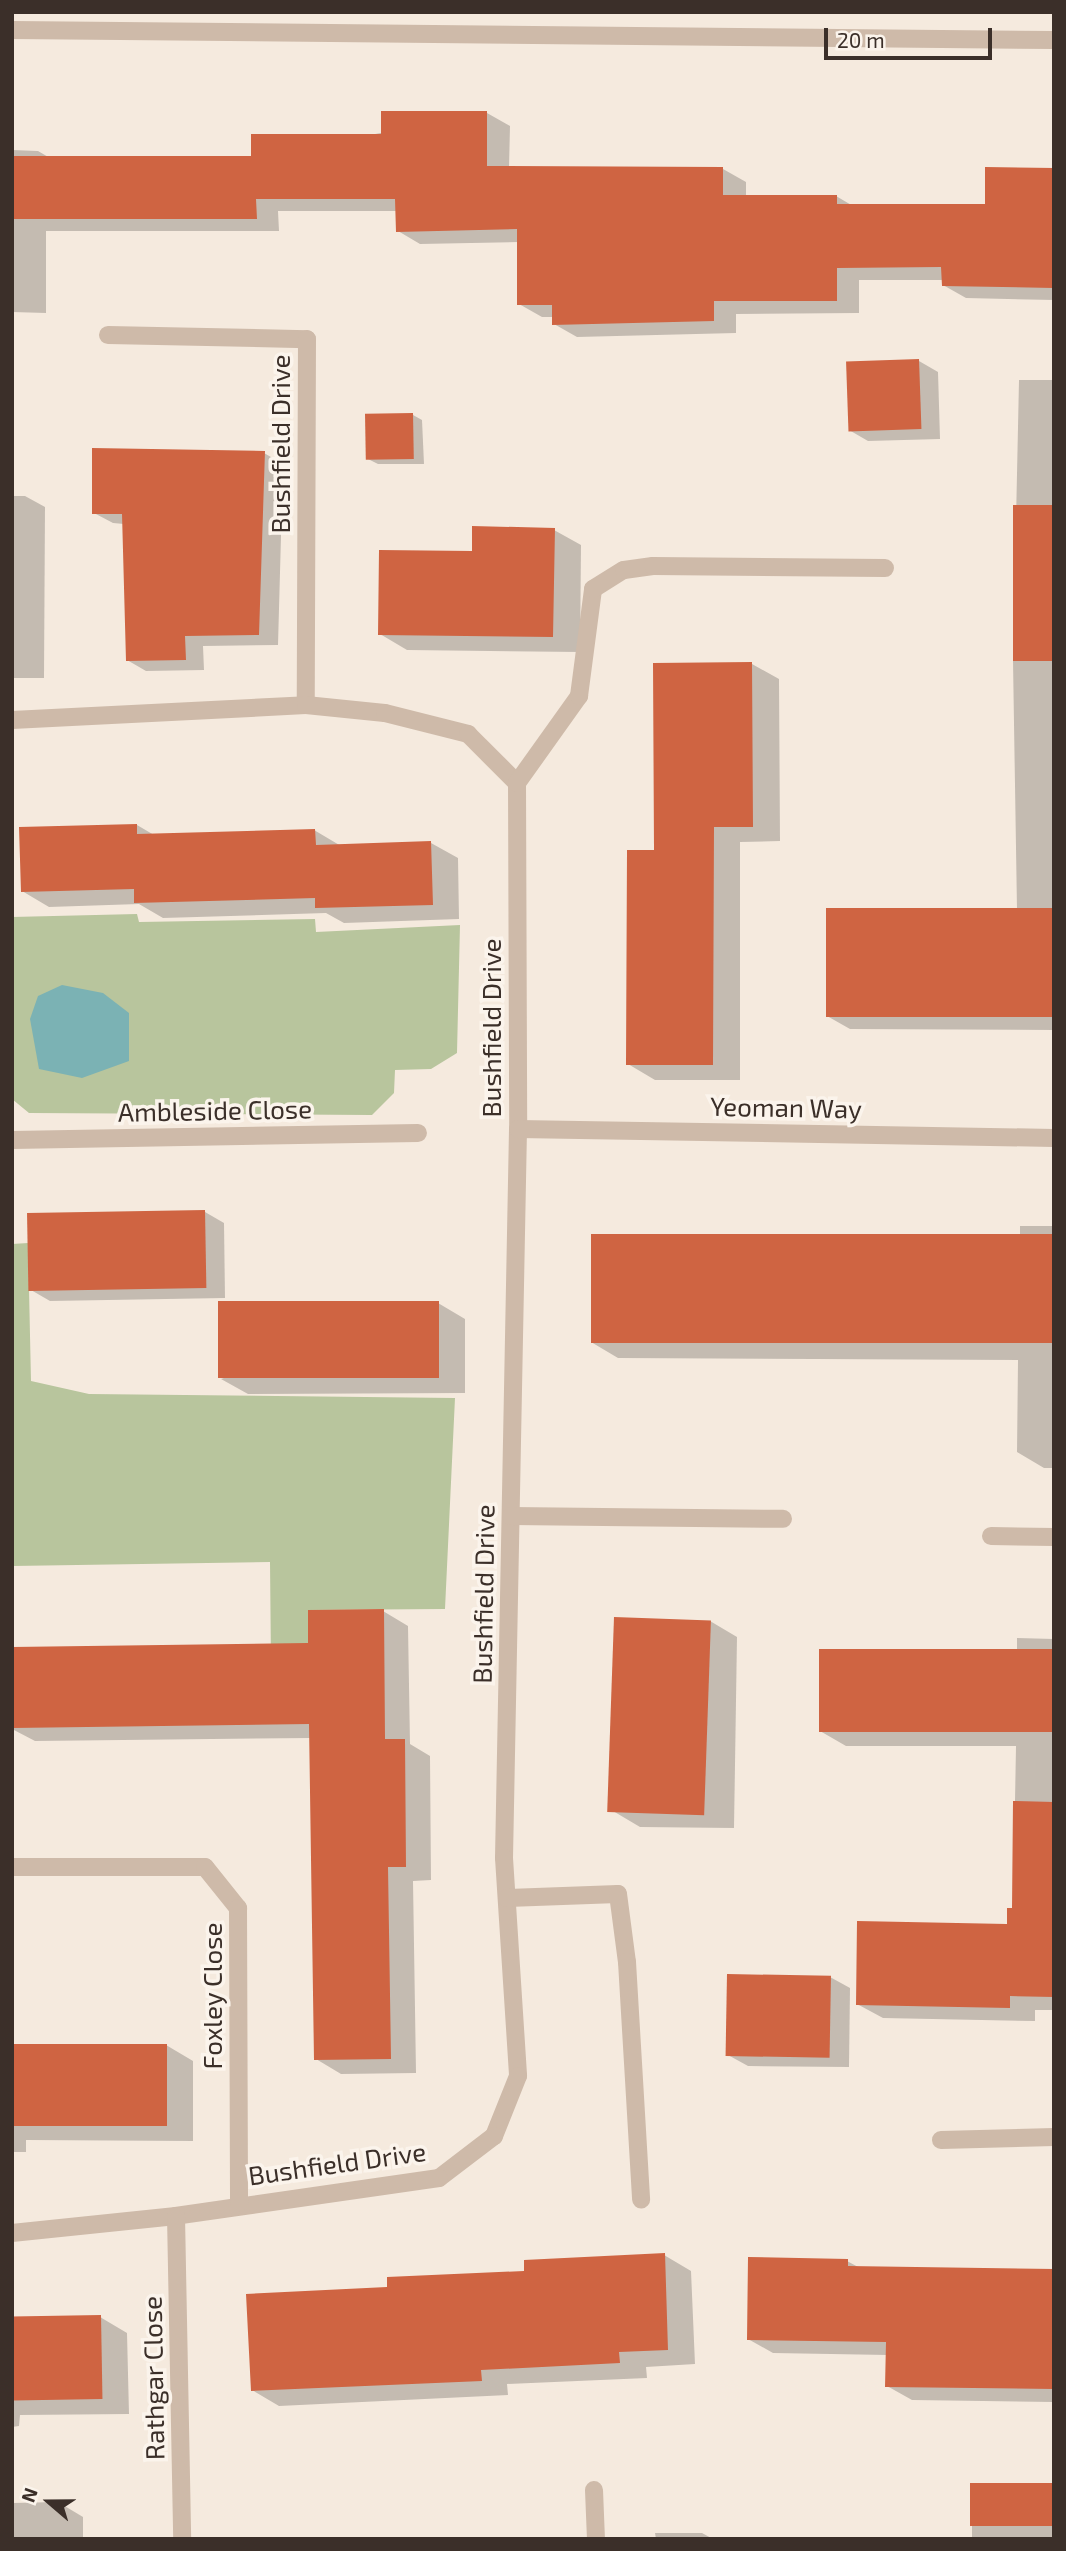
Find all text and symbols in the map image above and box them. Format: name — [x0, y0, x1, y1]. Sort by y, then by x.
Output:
scale bar — [828, 14, 996, 58]
text: 20 m — [837, 27, 885, 52]
street label: Bushfield Drive — [264, 354, 296, 534]
street label: Bushfield Drive — [475, 938, 507, 1118]
street label: Yeoman Way — [710, 1090, 862, 1124]
street label: Ambleside Close — [118, 1093, 312, 1127]
street label: Bushfield Drive — [466, 1504, 500, 1684]
street label: Foxley Close — [196, 1922, 228, 2070]
street label: Bushfield Drive — [246, 2135, 428, 2191]
street label: Rathgar Close — [136, 2295, 170, 2461]
north arrow — [14, 2467, 84, 2537]
text: N — [16, 2484, 42, 2505]

